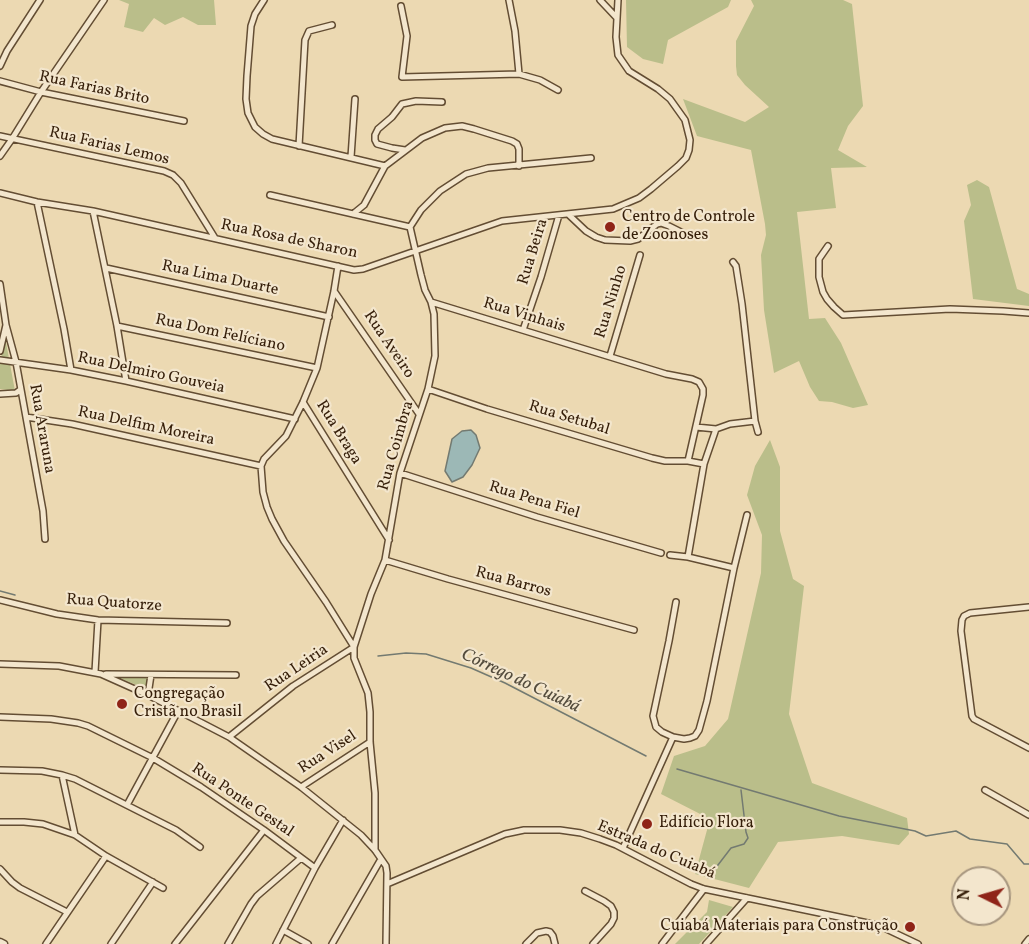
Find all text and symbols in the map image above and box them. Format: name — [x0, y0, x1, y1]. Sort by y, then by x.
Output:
street label: Rua Farias Brito — [37, 68, 151, 110]
street label: Rua Farias Lemos — [47, 124, 171, 170]
place label: Centro de Controle de Zoonoses — [622, 208, 755, 246]
street label: Rua Rosa de Sharon — [219, 216, 359, 264]
street label: Rua Beira — [515, 217, 553, 287]
marker: Centro de Controle de Zoonoses — [603, 220, 617, 234]
street label: Rua Lima Duarte — [160, 257, 280, 301]
street label: Rua Ninho — [592, 263, 632, 341]
street label: Rua Vinhais — [481, 294, 567, 338]
street label: Rua Aveiro — [358, 308, 418, 382]
street label: Rua Dom Felíciano — [153, 311, 287, 357]
street label: Rua Delmiro Gouveia — [76, 349, 226, 399]
street label: Rua Araruna — [24, 383, 58, 475]
street label: Rua Braga — [311, 397, 365, 469]
street label: Rua Setubal — [526, 398, 612, 440]
street label: Rua Coimbra — [375, 399, 419, 493]
street label: Rua Delfim Moreira — [76, 403, 216, 451]
street label: Rua Pena Fiel — [486, 478, 582, 524]
street label: Rua Barros — [473, 564, 553, 602]
street label: Rua Quatorze — [66, 591, 162, 617]
street label: Rua Leiria — [262, 641, 332, 697]
water label: Córrego do Cuiabá — [457, 645, 583, 719]
place label: Congregação Cristã no Brasil — [134, 685, 242, 723]
marker: Congregação Cristã no Brasil — [115, 697, 129, 711]
street label: Rua Visel — [295, 727, 361, 779]
street label: Rua Ponte Gestal — [187, 760, 297, 842]
place label: Edifício Flora — [659, 814, 754, 834]
street label: Estrada do Cuiabá — [594, 817, 718, 885]
marker: Edifício Flora — [640, 817, 654, 831]
north arrow — [951, 866, 1011, 926]
text: N — [954, 888, 977, 901]
place label: Cuiabá Materiais para Construção — [660, 917, 898, 937]
marker: Cuiabá Materiais para Construção — [903, 920, 917, 934]

